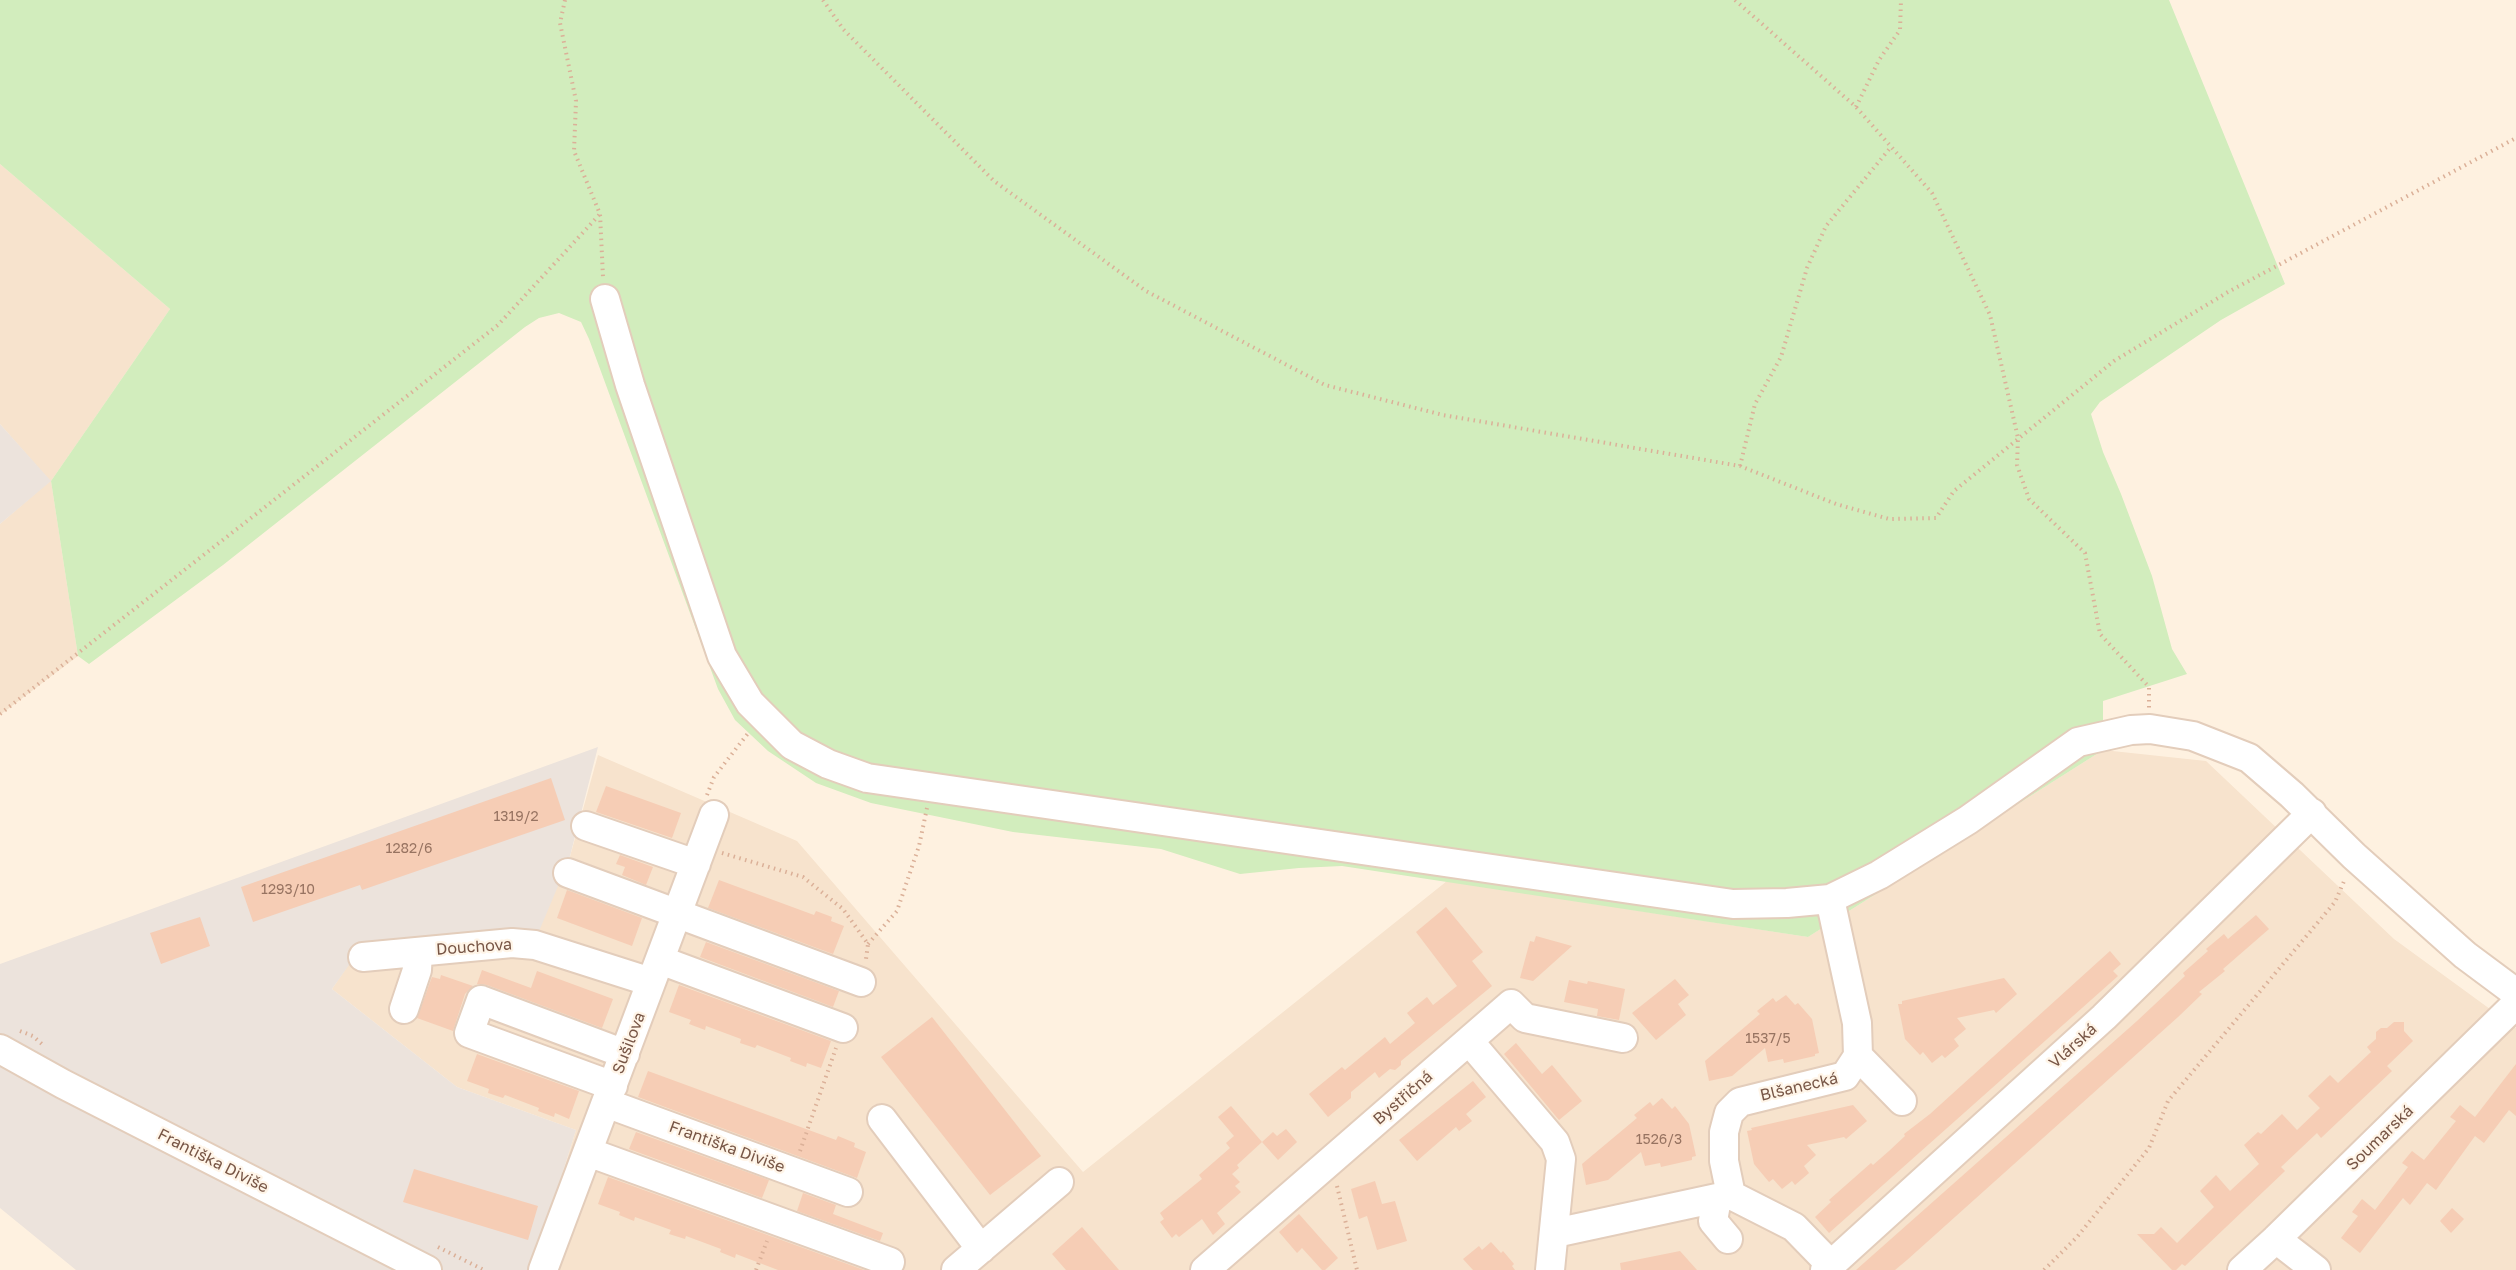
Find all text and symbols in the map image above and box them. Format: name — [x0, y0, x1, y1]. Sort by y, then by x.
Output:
house number: 1319/2 — [493, 809, 539, 825]
house number: 1282/6 — [386, 841, 432, 857]
house number: 1293/10 — [261, 882, 315, 898]
street label: Douchova — [436, 935, 512, 959]
street label: Sušilova — [608, 1009, 650, 1077]
street label: Vlárská — [2045, 1020, 2101, 1072]
house number: 1537/5 — [1745, 1031, 1791, 1047]
street label: Bystřičná — [1369, 1067, 1437, 1129]
street label: Blšanecká — [1758, 1069, 1840, 1105]
street label: Soumarská — [2343, 1101, 2417, 1175]
street label: Františka Diviše — [666, 1117, 788, 1177]
street label: Františka Diviše — [154, 1125, 272, 1197]
house number: 1526/3 — [1636, 1132, 1682, 1148]

